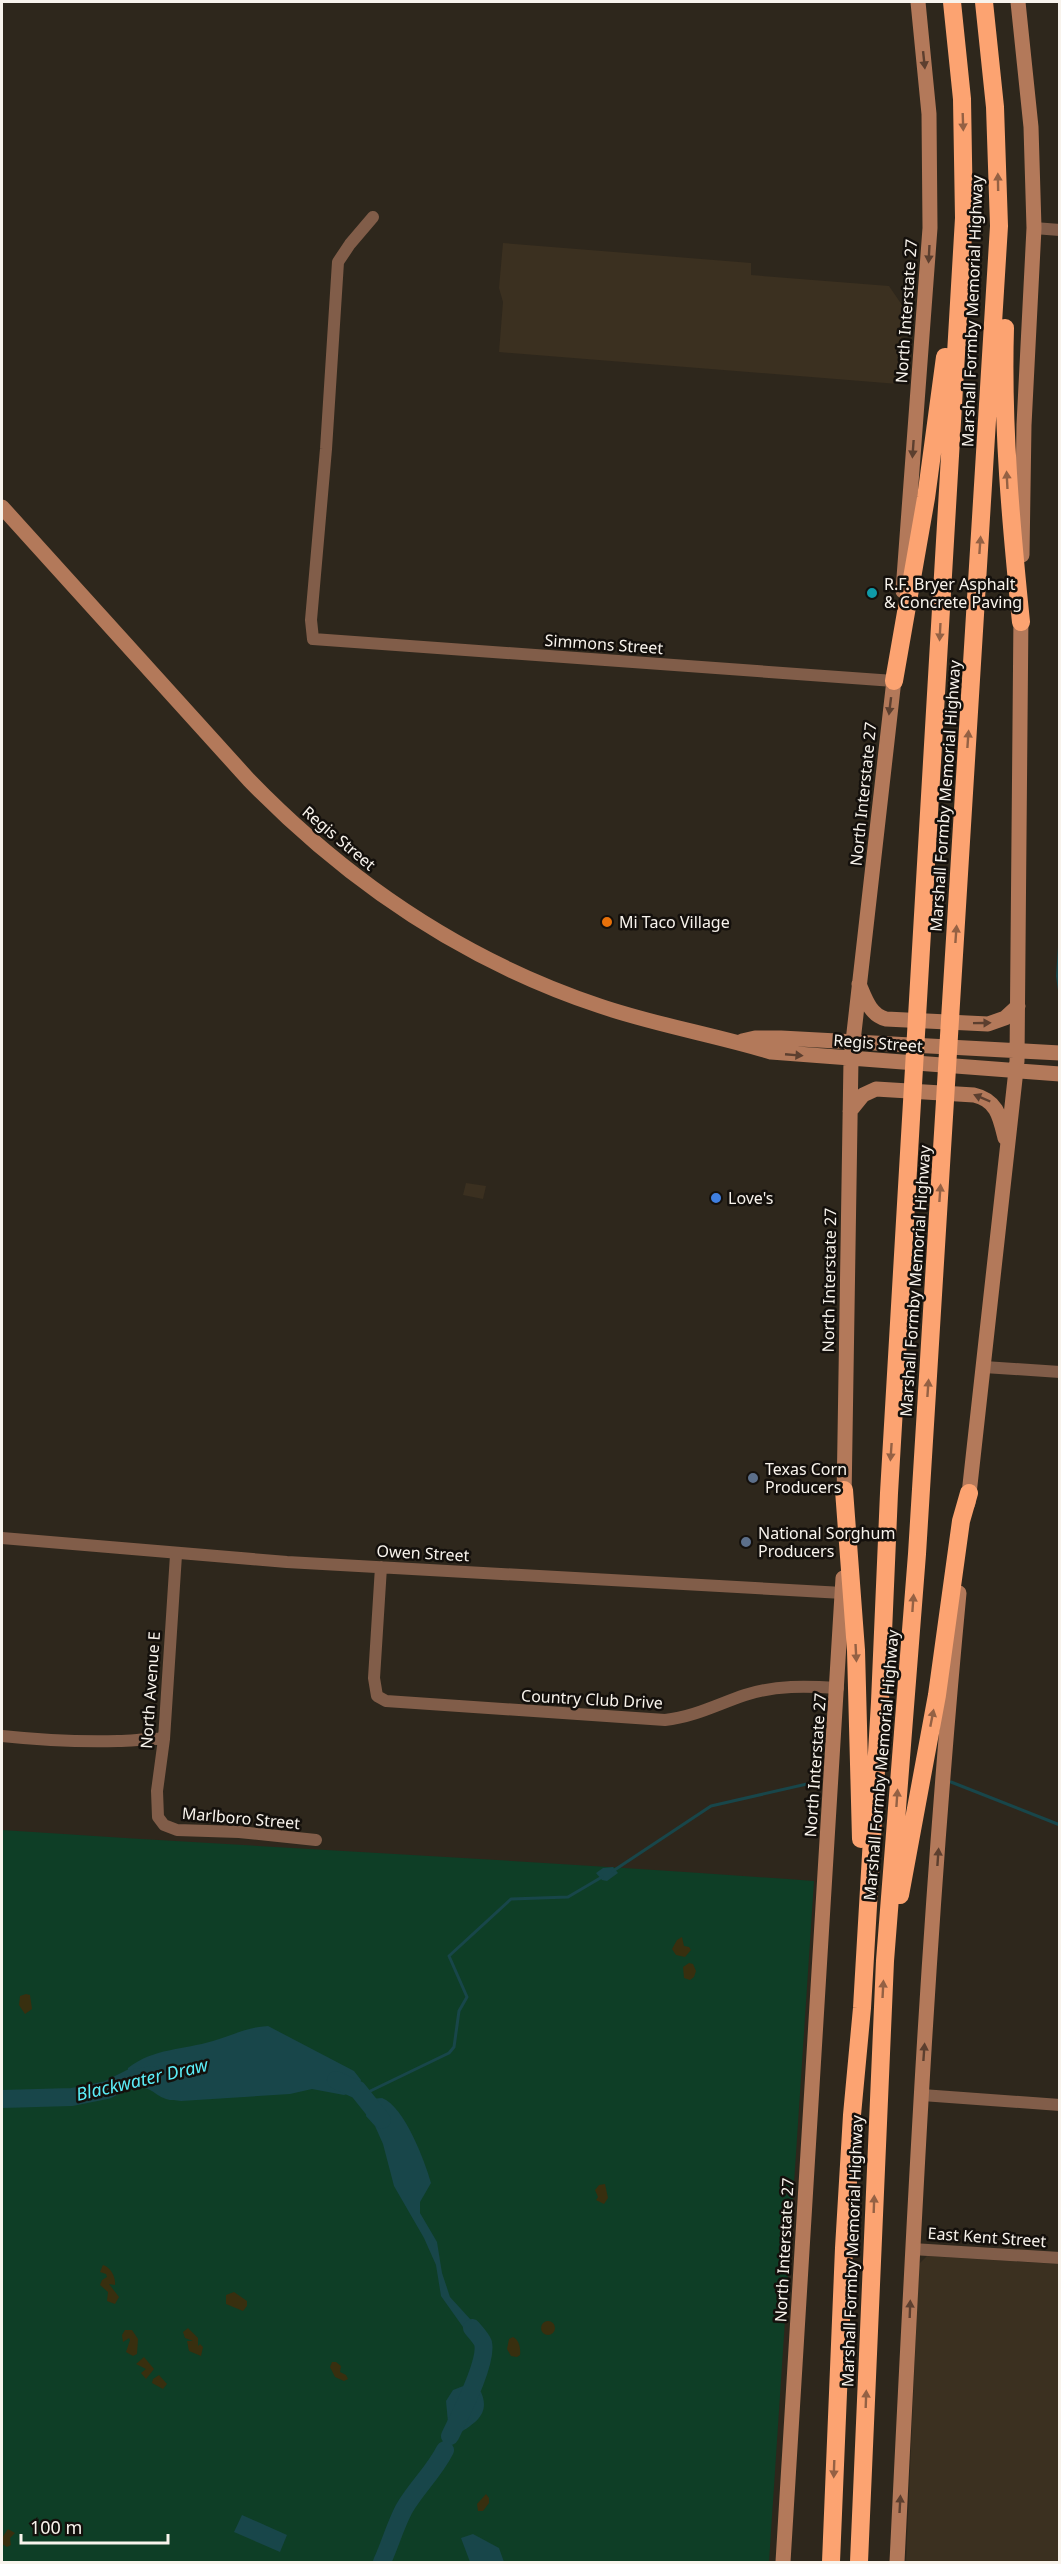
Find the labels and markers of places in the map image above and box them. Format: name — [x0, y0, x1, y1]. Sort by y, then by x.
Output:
place label: R.F. Bryer Asphalt & Concrete Paving — [884, 573, 1022, 613]
marker: R.F. Bryer Asphalt & Concrete Paving — [865, 586, 879, 600]
place label: Mi Taco Village — [619, 911, 730, 933]
marker: Mi Taco Village — [600, 915, 614, 929]
place label: Love's — [728, 1187, 774, 1209]
marker: Love's — [709, 1191, 723, 1205]
place label: Texas Corn Producers — [765, 1458, 847, 1498]
marker: Texas Corn Producers — [746, 1471, 760, 1485]
place label: National Sorghum Producers — [758, 1522, 895, 1562]
marker: National Sorghum Producers — [739, 1535, 753, 1549]

